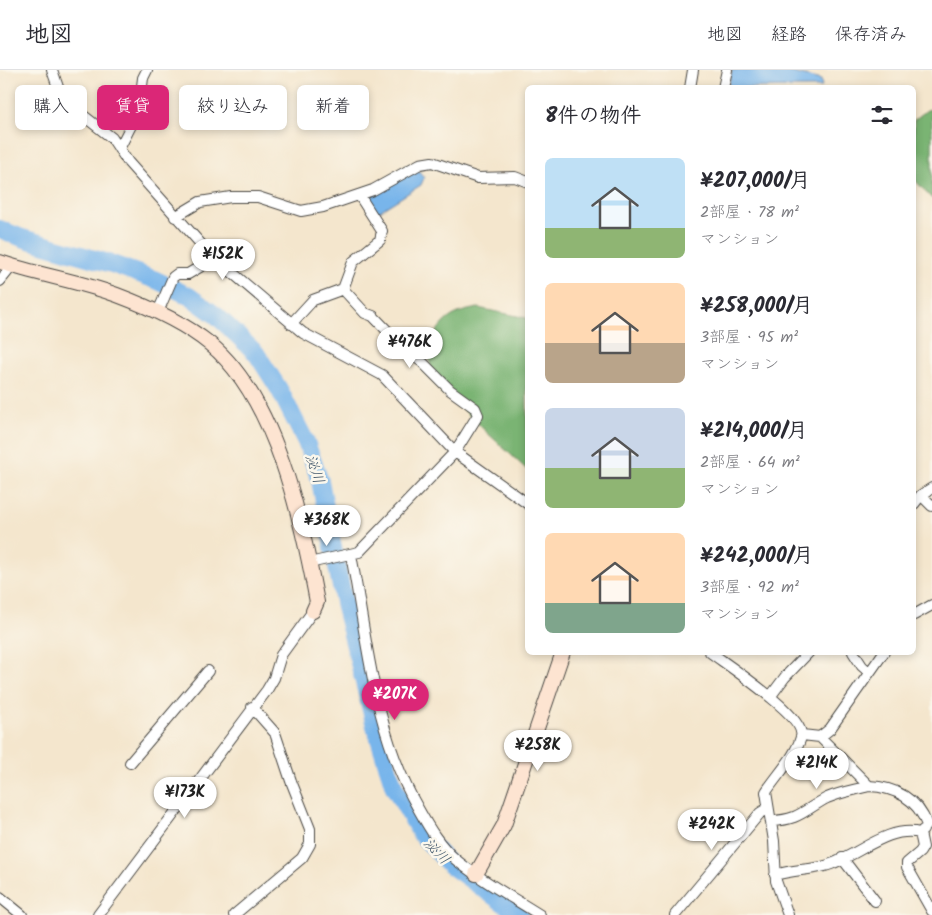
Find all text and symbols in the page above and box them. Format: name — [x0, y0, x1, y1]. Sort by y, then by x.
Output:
text: 地図 — [25, 16, 73, 55]
text: 地図 — [707, 21, 743, 50]
text: 経路 — [771, 21, 807, 50]
text: 保存済み — [835, 21, 907, 50]
chip: 購入 — [15, 85, 87, 130]
chip: 賃貸 — [97, 85, 169, 130]
chip: 絞り込み — [179, 85, 287, 130]
chip: 新着 — [297, 85, 369, 130]
text: 8件の物件 — [545, 100, 641, 133]
icon: filters — [868, 101, 896, 129]
text: ¥207,000/月 — [700, 165, 811, 198]
icon: home — [585, 178, 645, 238]
text: 2部屋 · 78 m² — [700, 200, 799, 225]
text: マンション — [700, 227, 779, 252]
pin: ¥152K — [188, 238, 258, 281]
text: ¥152K — [202, 242, 244, 267]
text: ¥258,000/月 — [700, 290, 813, 323]
icon: home — [585, 303, 645, 363]
text: 3部屋 · 95 m² — [700, 325, 798, 350]
pin: ¥476K — [375, 326, 445, 369]
text: ¥476K — [388, 330, 432, 355]
text: マンション — [700, 352, 779, 377]
text: ¥214,000/月 — [700, 415, 808, 448]
icon: home — [585, 428, 645, 488]
text: 2部屋 · 64 m² — [700, 450, 800, 475]
water label: 泌川 — [298, 451, 330, 487]
text: マンション — [700, 477, 779, 502]
pin: ¥368K — [292, 504, 362, 547]
text: ¥368K — [304, 508, 350, 533]
text: ¥242,000/月 — [700, 540, 814, 573]
icon: home — [585, 553, 645, 613]
text: 3部屋 · 92 m² — [700, 575, 799, 600]
text: マンション — [700, 602, 779, 627]
pin: ¥207K — [360, 678, 430, 721]
text: ¥207K — [373, 682, 417, 707]
pin: ¥258K — [503, 730, 573, 772]
text: ¥258K — [515, 733, 561, 758]
pin: ¥214K — [782, 748, 852, 790]
text: ¥214K — [796, 751, 838, 776]
pin: ¥173K — [150, 776, 220, 819]
text: ¥173K — [165, 780, 205, 805]
pin: ¥242K — [677, 808, 747, 851]
text: ¥242K — [689, 812, 735, 837]
water label: 泌川 — [417, 833, 455, 871]

